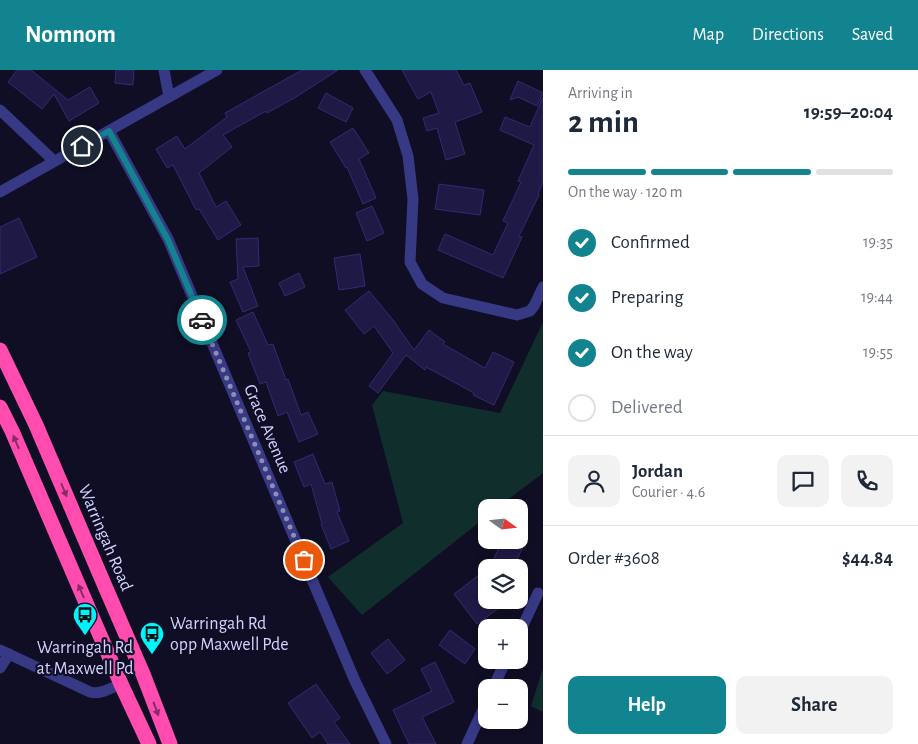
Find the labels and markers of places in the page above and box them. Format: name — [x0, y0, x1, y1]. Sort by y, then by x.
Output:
pin — [61, 125, 103, 167]
pin — [283, 539, 325, 581]
bus stop icon: Warringah Rd at Maxwell Pd — [72, 602, 98, 636]
place label: Warringah Rd opp Maxwell Pde — [170, 615, 289, 654]
bus stop icon: Warringah Rd opp Maxwell Pde — [139, 621, 165, 655]
place label: Warringah Rd at Maxwell Pd — [36, 639, 134, 678]

